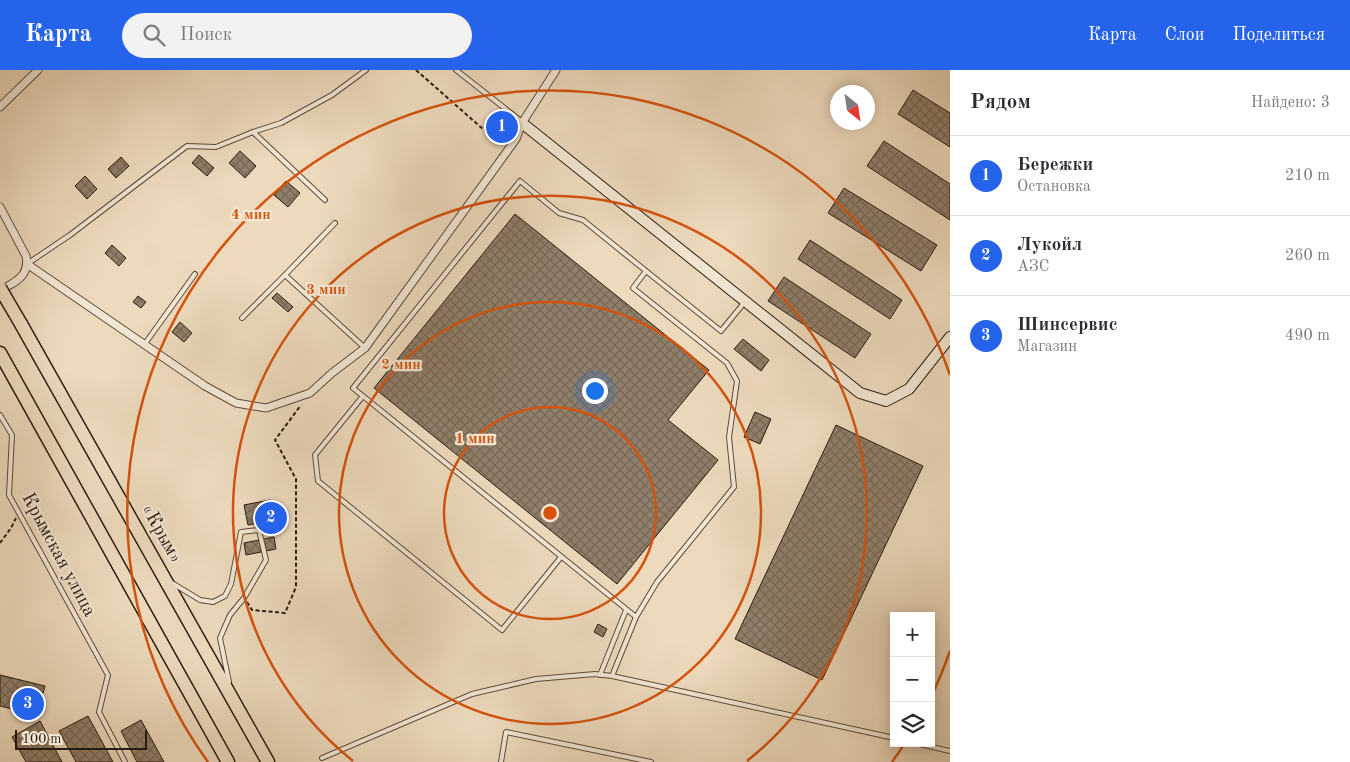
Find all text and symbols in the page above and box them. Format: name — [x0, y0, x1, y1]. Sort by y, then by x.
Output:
search box — [122, 13, 472, 58]
icon: search — [140, 21, 168, 49]
text: Карта — [25, 23, 92, 47]
text: Поиск — [180, 26, 232, 45]
text: Карта — [1088, 26, 1137, 44]
text: Слои — [1165, 26, 1204, 44]
text: Поделиться — [1232, 26, 1325, 44]
north arrow — [830, 85, 875, 130]
text: Рядом — [970, 92, 1031, 113]
text: Найдено: 3 — [1251, 95, 1330, 111]
pin: 1 — [486, 108, 518, 146]
text: Бережки — [1017, 156, 1093, 175]
text: 1 — [981, 168, 991, 184]
text: 210 m — [1285, 168, 1330, 184]
text: Остановка — [1017, 179, 1091, 195]
text: 4 мин — [231, 208, 271, 223]
text: Лукойл — [1017, 236, 1082, 255]
text: 2 — [981, 248, 991, 264]
text: 260 m — [1285, 248, 1330, 264]
text: АЗС — [1017, 259, 1049, 275]
text: 3 мин — [306, 283, 346, 298]
text: Шинсервис — [1017, 316, 1118, 335]
text: 3 — [981, 328, 991, 344]
text: 490 m — [1285, 328, 1330, 344]
text: Магазин — [1017, 339, 1077, 355]
text: 2 мин — [381, 358, 421, 373]
your location — [582, 378, 608, 404]
text: 1 мин — [455, 432, 495, 447]
street label: Крымская улица — [17, 490, 99, 621]
pin: 2 — [255, 499, 287, 537]
street label: «Крым» — [137, 501, 185, 567]
centre of rings — [541, 504, 559, 522]
map controls — [890, 612, 935, 747]
button: + — [890, 612, 935, 657]
button: − — [890, 657, 935, 702]
pin: 3 — [12, 685, 44, 723]
button: layers — [890, 702, 935, 747]
scale bar — [15, 727, 148, 750]
text: 100 m — [22, 732, 61, 746]

